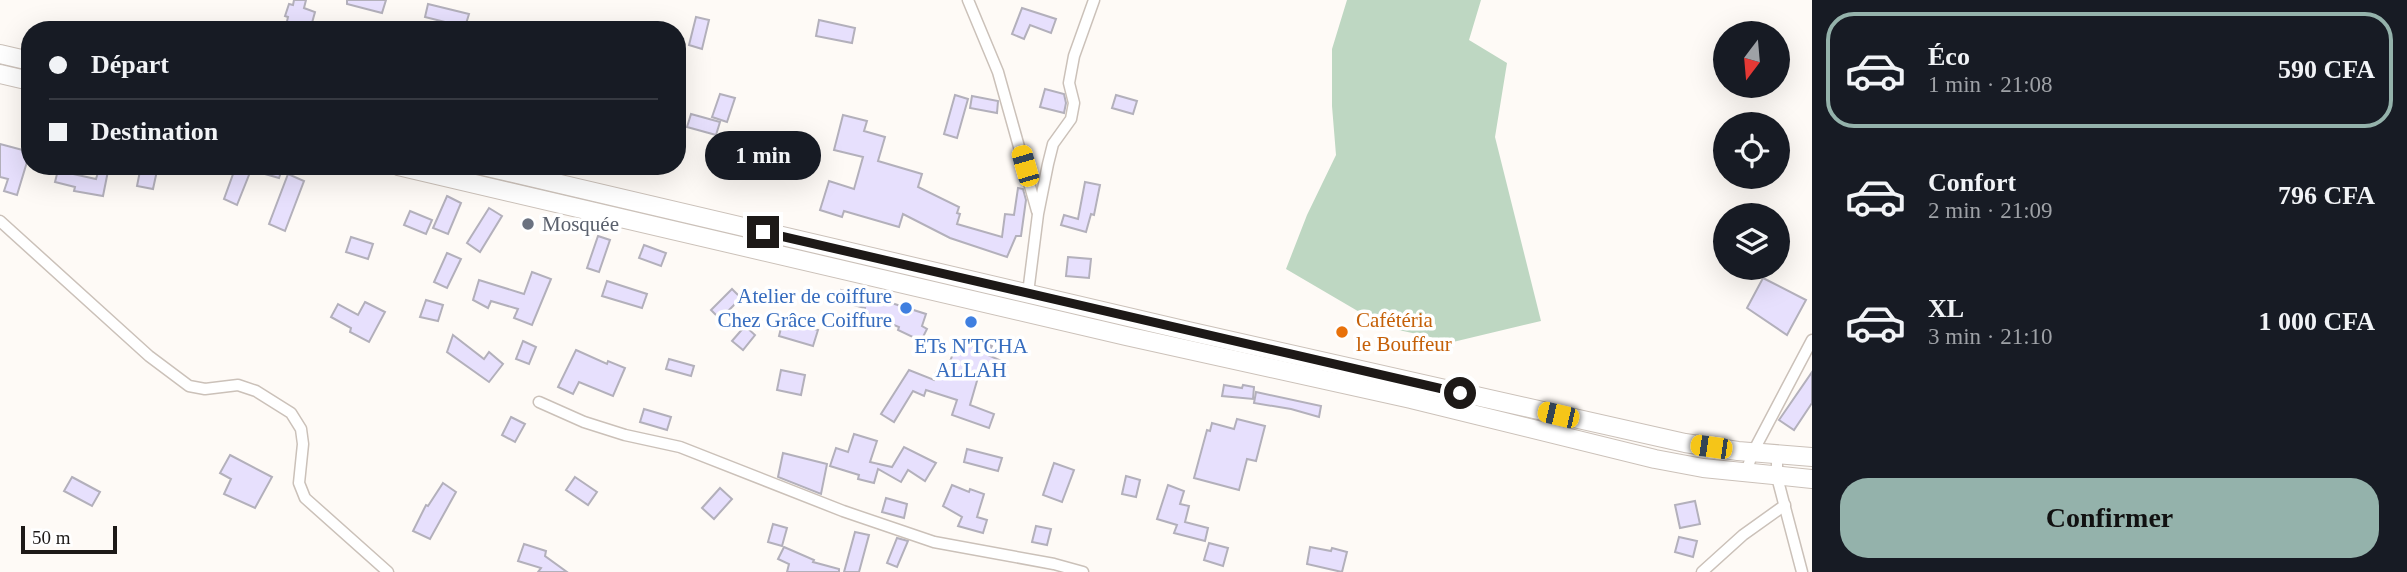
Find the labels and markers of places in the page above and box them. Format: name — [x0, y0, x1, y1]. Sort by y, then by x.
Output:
place label: Mosquée — [542, 212, 619, 236]
marker: Mosquée — [520, 216, 536, 232]
place label: Atelier de coiffure Chez Grâce Coiffure — [717, 284, 892, 332]
marker: Atelier de coiffure Chez Grâce Coiffure — [898, 300, 914, 316]
place label: Cafétéria le Bouffeur — [1356, 308, 1452, 356]
marker: ETs N'TCHA ALLAH — [963, 314, 979, 330]
marker: Cafétéria le Bouffeur — [1334, 324, 1350, 340]
place label: ETs N'TCHA ALLAH — [914, 334, 1029, 382]

